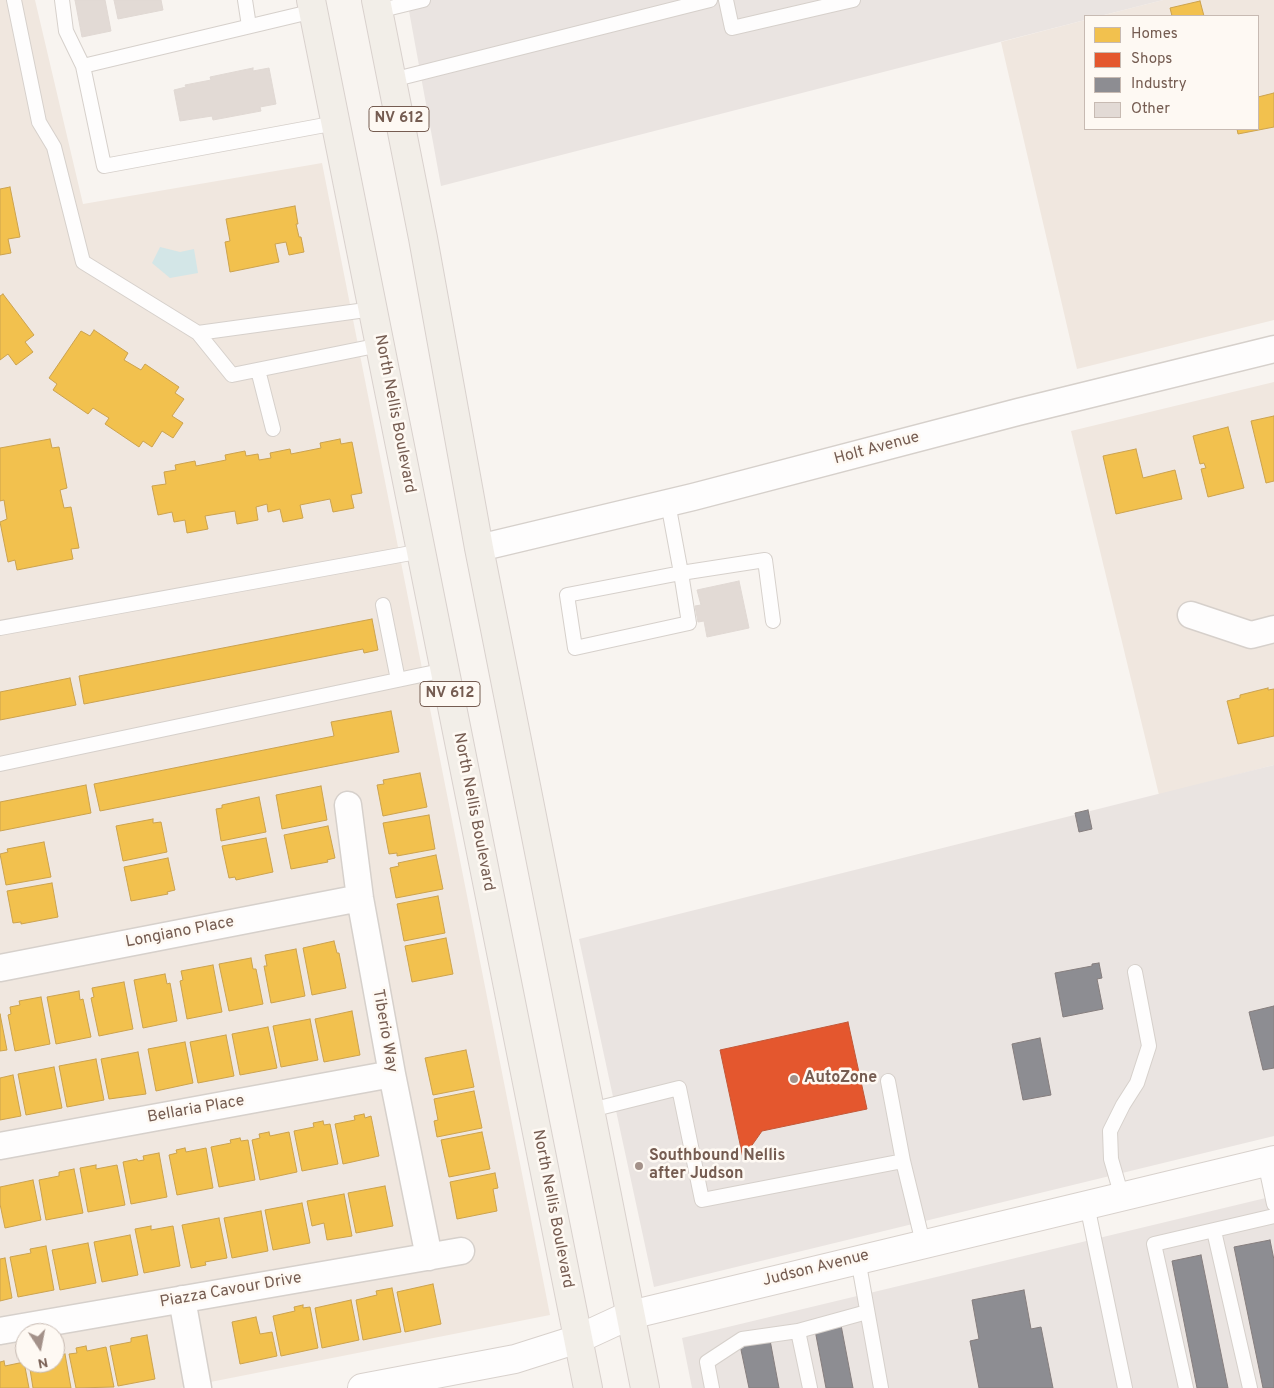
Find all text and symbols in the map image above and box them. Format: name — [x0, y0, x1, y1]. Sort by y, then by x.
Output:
legend — [1084, 15, 1259, 130]
text: Homes — [1131, 25, 1178, 44]
text: Shops — [1131, 50, 1172, 69]
text: Industry — [1131, 75, 1187, 94]
text: Other — [1131, 100, 1170, 119]
road number: NV 612 — [369, 106, 429, 132]
street label: North Nellis Boulevard — [369, 333, 419, 495]
street label: Holt Avenue — [832, 428, 922, 470]
road number: NV 612 — [420, 682, 480, 706]
street label: North Nellis Boulevard — [448, 731, 498, 893]
street label: Longiano Place — [124, 913, 236, 953]
street label: Tiberio Way — [367, 988, 401, 1074]
place label: AutoZone — [804, 1069, 877, 1089]
marker: AutoZone — [788, 1073, 800, 1085]
street label: Bellaria Place — [146, 1092, 246, 1128]
street label: North Nellis Boulevard — [527, 1128, 577, 1290]
place label: Southbound Nellis after Judson — [649, 1147, 785, 1185]
marker: Southbound Nellis after Judson — [633, 1160, 645, 1172]
street label: Judson Avenue — [761, 1246, 871, 1292]
street label: Piazza Cavour Drive — [159, 1269, 303, 1313]
north arrow — [15, 1323, 65, 1373]
text: N — [36, 1353, 49, 1372]

